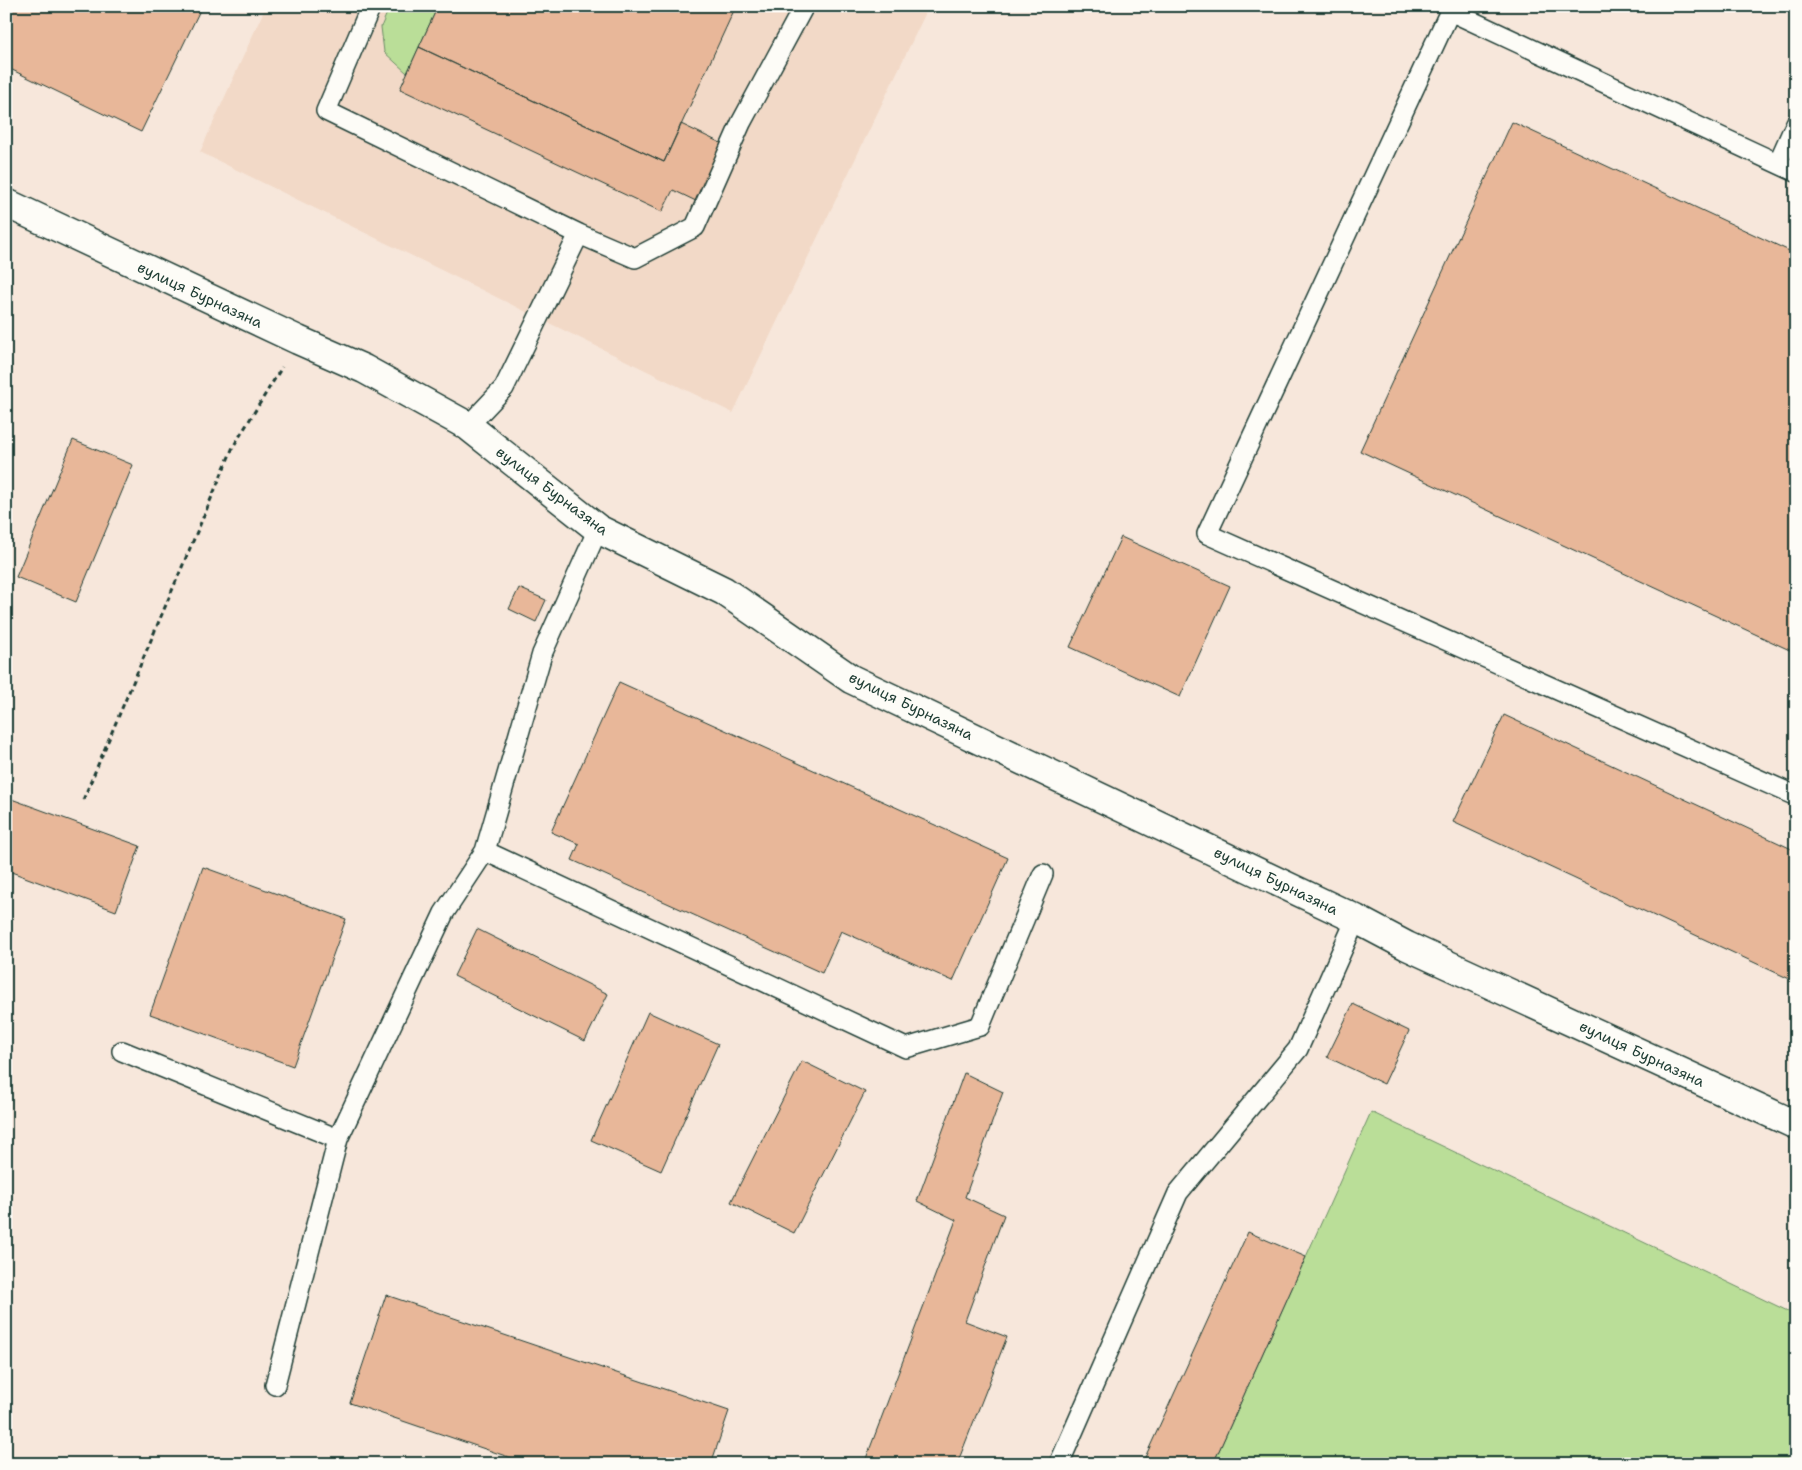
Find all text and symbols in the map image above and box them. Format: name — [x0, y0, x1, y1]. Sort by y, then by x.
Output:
street label: вулиця Бурназяна — [134, 257, 266, 333]
street label: вулиця Бурназяна — [492, 442, 613, 540]
street label: вулиця Бурназяна — [846, 667, 977, 745]
street label: вулиця Бурназяна — [1211, 842, 1342, 920]
street label: вулиця Бурназяна — [1576, 1016, 1708, 1092]

